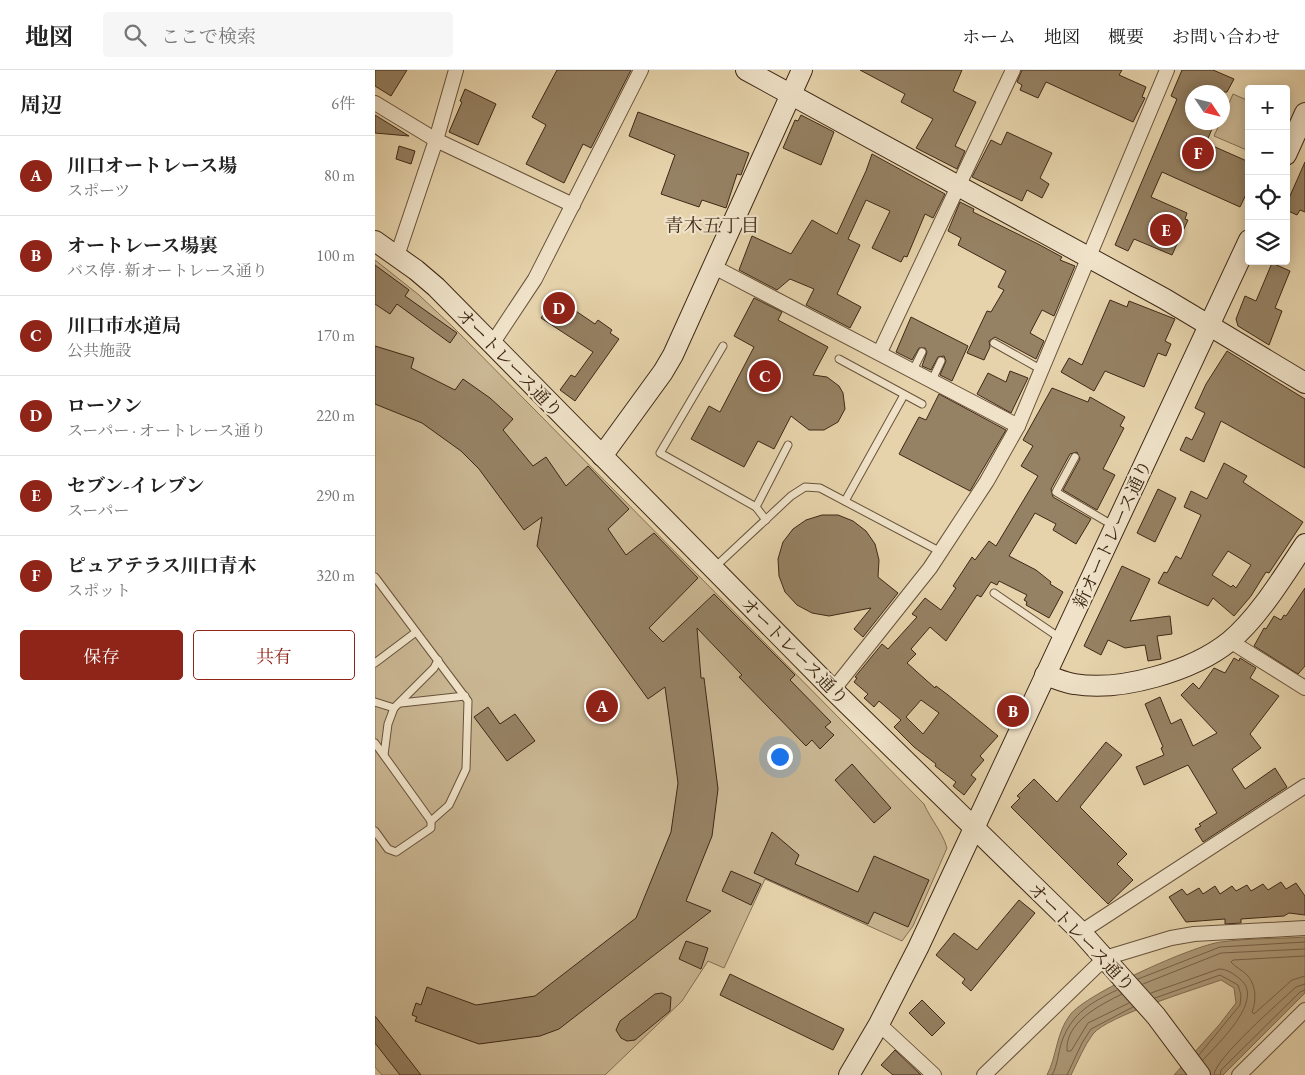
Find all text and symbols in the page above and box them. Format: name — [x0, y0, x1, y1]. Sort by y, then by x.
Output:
search box — [103, 12, 453, 57]
text: 地図 — [25, 21, 73, 52]
icon: search — [121, 21, 149, 49]
text: ここで検索 — [161, 24, 256, 49]
text: ホーム — [962, 25, 1016, 48]
text: 地図 — [1044, 25, 1080, 48]
text: 概要 — [1108, 25, 1144, 48]
text: お問い合わせ — [1172, 25, 1280, 48]
north arrow — [1185, 85, 1230, 130]
map controls — [1245, 85, 1290, 265]
button: + — [1245, 85, 1290, 130]
text: 周辺 — [20, 91, 62, 118]
text: 6件 — [331, 93, 355, 114]
button: − — [1245, 130, 1290, 175]
pin: F — [1182, 134, 1214, 172]
text: 川口オートレース場 — [67, 153, 237, 178]
text: A — [30, 165, 42, 186]
text: 80 m — [324, 165, 355, 186]
button: locate — [1245, 175, 1290, 220]
text: スポーツ — [67, 180, 130, 201]
pin: E — [1150, 211, 1182, 249]
district label: 青木五丁目 — [664, 213, 760, 238]
button: layers — [1245, 220, 1290, 265]
text: オートレース場裏 — [67, 233, 218, 258]
text: B — [31, 245, 41, 266]
text: 100 m — [316, 245, 355, 266]
text: バス停 · 新オートレース通り — [67, 260, 268, 281]
pin: D — [543, 289, 575, 327]
street label: オートレース通り — [452, 304, 568, 422]
text: 川口市水道局 — [67, 313, 181, 338]
text: C — [30, 325, 42, 346]
text: 170 m — [316, 325, 355, 346]
text: 公共施設 — [67, 340, 131, 361]
pin: C — [749, 357, 781, 395]
text: ローソン — [67, 393, 142, 418]
text: D — [30, 405, 42, 426]
text: 220 m — [316, 405, 355, 426]
text: スーパー · オートレース通り — [67, 420, 266, 441]
street label: 新オートレース通り — [1068, 456, 1156, 612]
text: セブン-イレブン — [67, 473, 205, 498]
text: E — [31, 485, 41, 506]
text: 290 m — [316, 485, 355, 506]
text: スーパー — [67, 500, 129, 521]
text: ピュアテラス川口青木 — [67, 553, 256, 578]
text: F — [32, 565, 40, 586]
text: 320 m — [316, 565, 355, 586]
text: スポット — [67, 580, 131, 601]
street label: オートレース通り — [736, 592, 854, 710]
button: 保存 — [20, 630, 183, 680]
button: 共有 — [193, 630, 355, 680]
pin: A — [586, 687, 618, 725]
pin: B — [997, 692, 1029, 730]
your location — [767, 744, 793, 770]
street label: オートレース通り — [1024, 878, 1140, 996]

